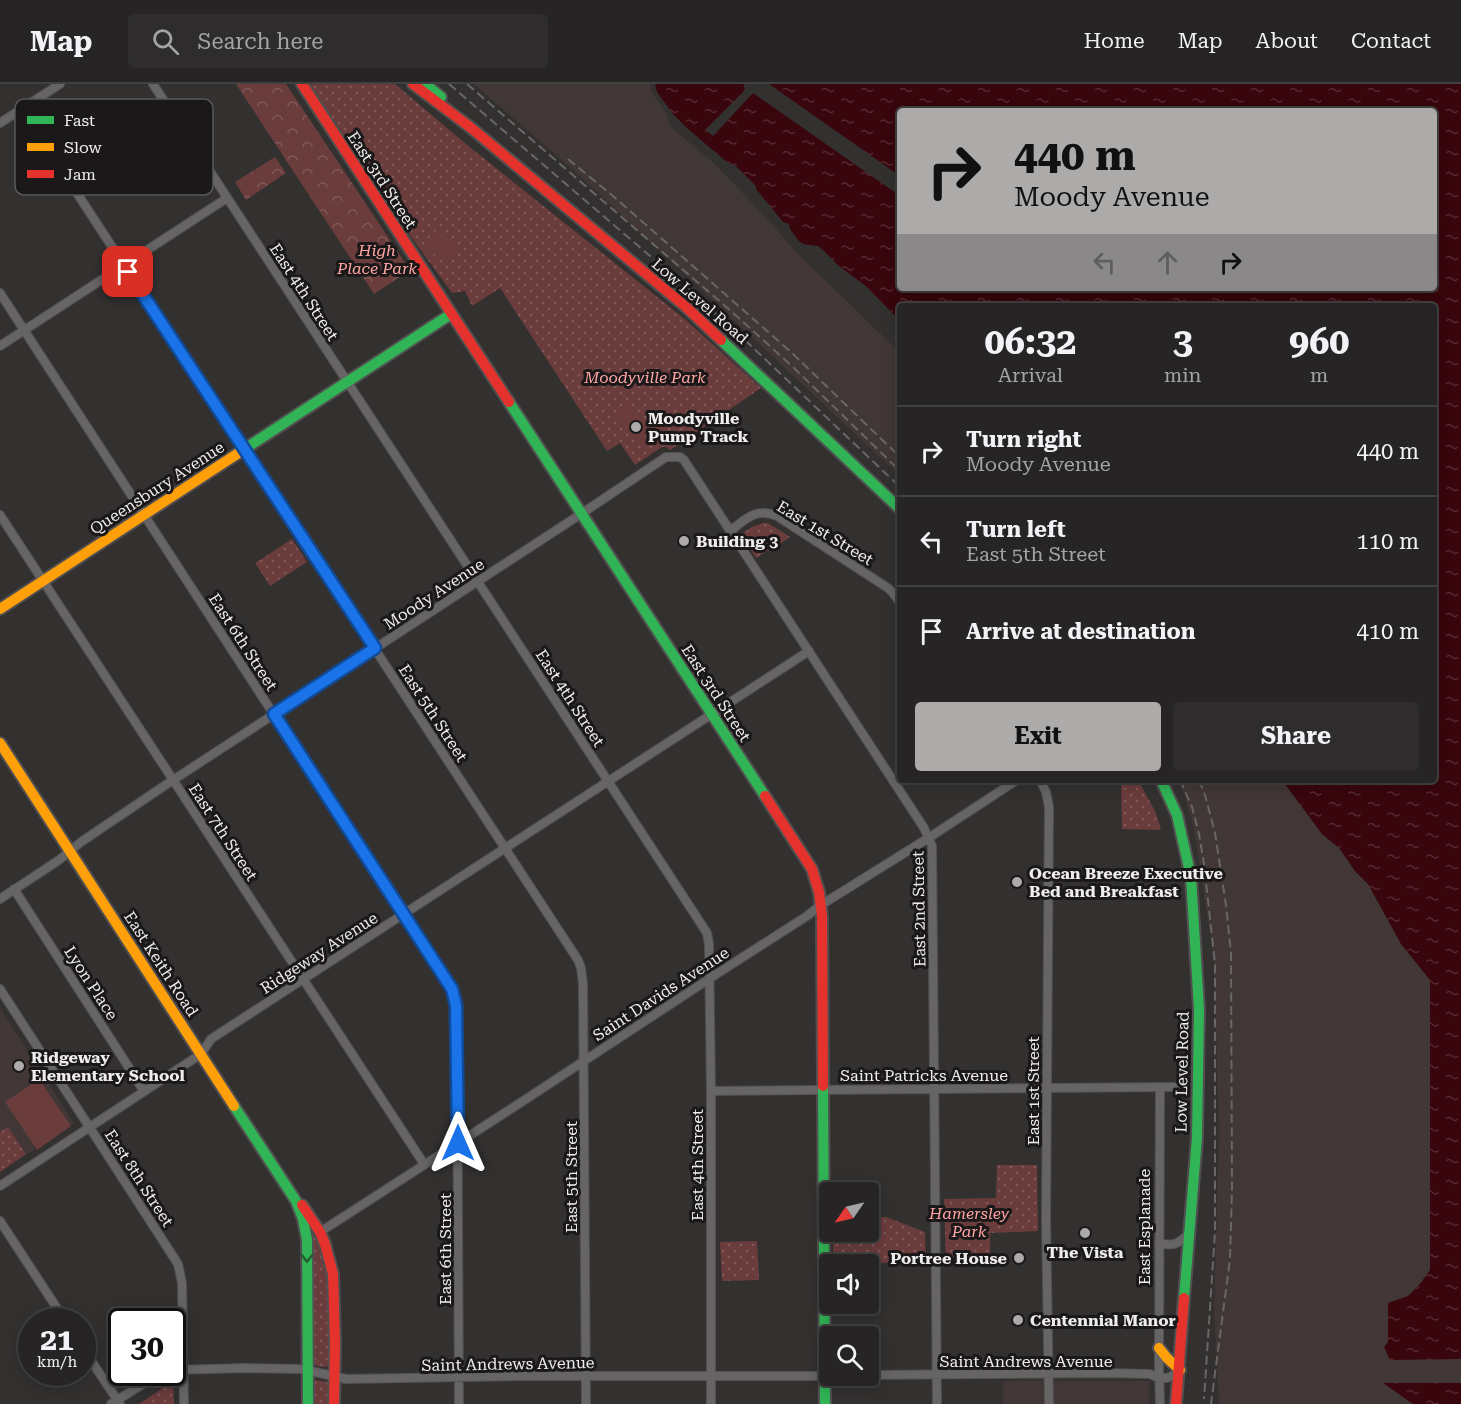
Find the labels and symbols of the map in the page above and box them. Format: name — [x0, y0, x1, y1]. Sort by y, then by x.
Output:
legend — [15, 99, 213, 195]
text: Fast — [64, 111, 95, 130]
street label: East 3rd Street — [343, 128, 421, 232]
text: Slow — [64, 138, 102, 157]
text: Jam — [64, 165, 96, 184]
street label: East 4th Street — [266, 240, 342, 344]
park label: High Place Park — [336, 241, 417, 278]
pin — [102, 246, 153, 297]
street label: Low Level Road — [648, 254, 752, 348]
park label: Moodyville Park — [583, 368, 706, 387]
place label: Moodyville Pump Track — [648, 409, 749, 446]
marker: Moodyville Pump Track — [629, 420, 643, 434]
street label: Queensbury Avenue — [86, 437, 228, 539]
street label: East 1st Street — [773, 497, 877, 569]
place label: Building 3 — [696, 532, 778, 551]
marker: Building 3 — [677, 534, 691, 548]
street label: Moody Avenue — [380, 554, 488, 634]
street label: East 6th Street — [205, 590, 281, 694]
street label: East 3rd Street — [677, 641, 755, 745]
street label: East 4th Street — [532, 646, 608, 750]
street label: East 5th Street — [395, 661, 471, 765]
street label: East 7th Street — [185, 780, 261, 884]
street label: East 2nd Street — [908, 851, 930, 967]
place label: Ocean Breeze Executive Bed and Breakfast — [1029, 864, 1223, 901]
marker: Ocean Breeze Executive Bed and Breakfast — [1010, 875, 1024, 889]
street label: East Keith Road — [120, 908, 202, 1020]
street label: Ridgeway Avenue — [257, 908, 381, 998]
street label: Lyon Place — [60, 942, 122, 1024]
street label: Saint Davids Avenue — [589, 943, 733, 1045]
street label: Low Level Road — [1171, 1011, 1193, 1133]
street label: East 1st Street — [1024, 1036, 1043, 1146]
place label: Ridgeway Elementary School — [31, 1048, 186, 1085]
marker: Ridgeway Elementary School — [12, 1059, 26, 1073]
street label: Saint Patricks Avenue — [840, 1066, 1008, 1085]
street label: East 4th Street — [688, 1109, 707, 1221]
position arrow — [426, 1111, 490, 1175]
street label: East 5th Street — [562, 1121, 581, 1233]
street label: East 8th Street — [101, 1126, 177, 1230]
street label: East Esplanade — [1135, 1169, 1154, 1285]
north arrow — [819, 1182, 879, 1242]
street label: East 6th Street — [436, 1193, 455, 1305]
park label: Hamersley Park — [928, 1204, 1010, 1241]
marker: The Vista — [1078, 1226, 1092, 1240]
place label: The Vista — [1047, 1243, 1124, 1262]
place label: Portree House — [890, 1249, 1007, 1268]
marker: Portree House — [1012, 1251, 1026, 1265]
one-way arrow — [301, 1253, 313, 1262]
speed limit sign: 30 — [108, 1308, 186, 1386]
place label: Centennial Manor — [1030, 1311, 1176, 1330]
marker: Centennial Manor — [1011, 1313, 1025, 1327]
street label: Saint Andrews Avenue — [939, 1352, 1113, 1371]
street label: Saint Andrews Avenue — [421, 1353, 595, 1375]

